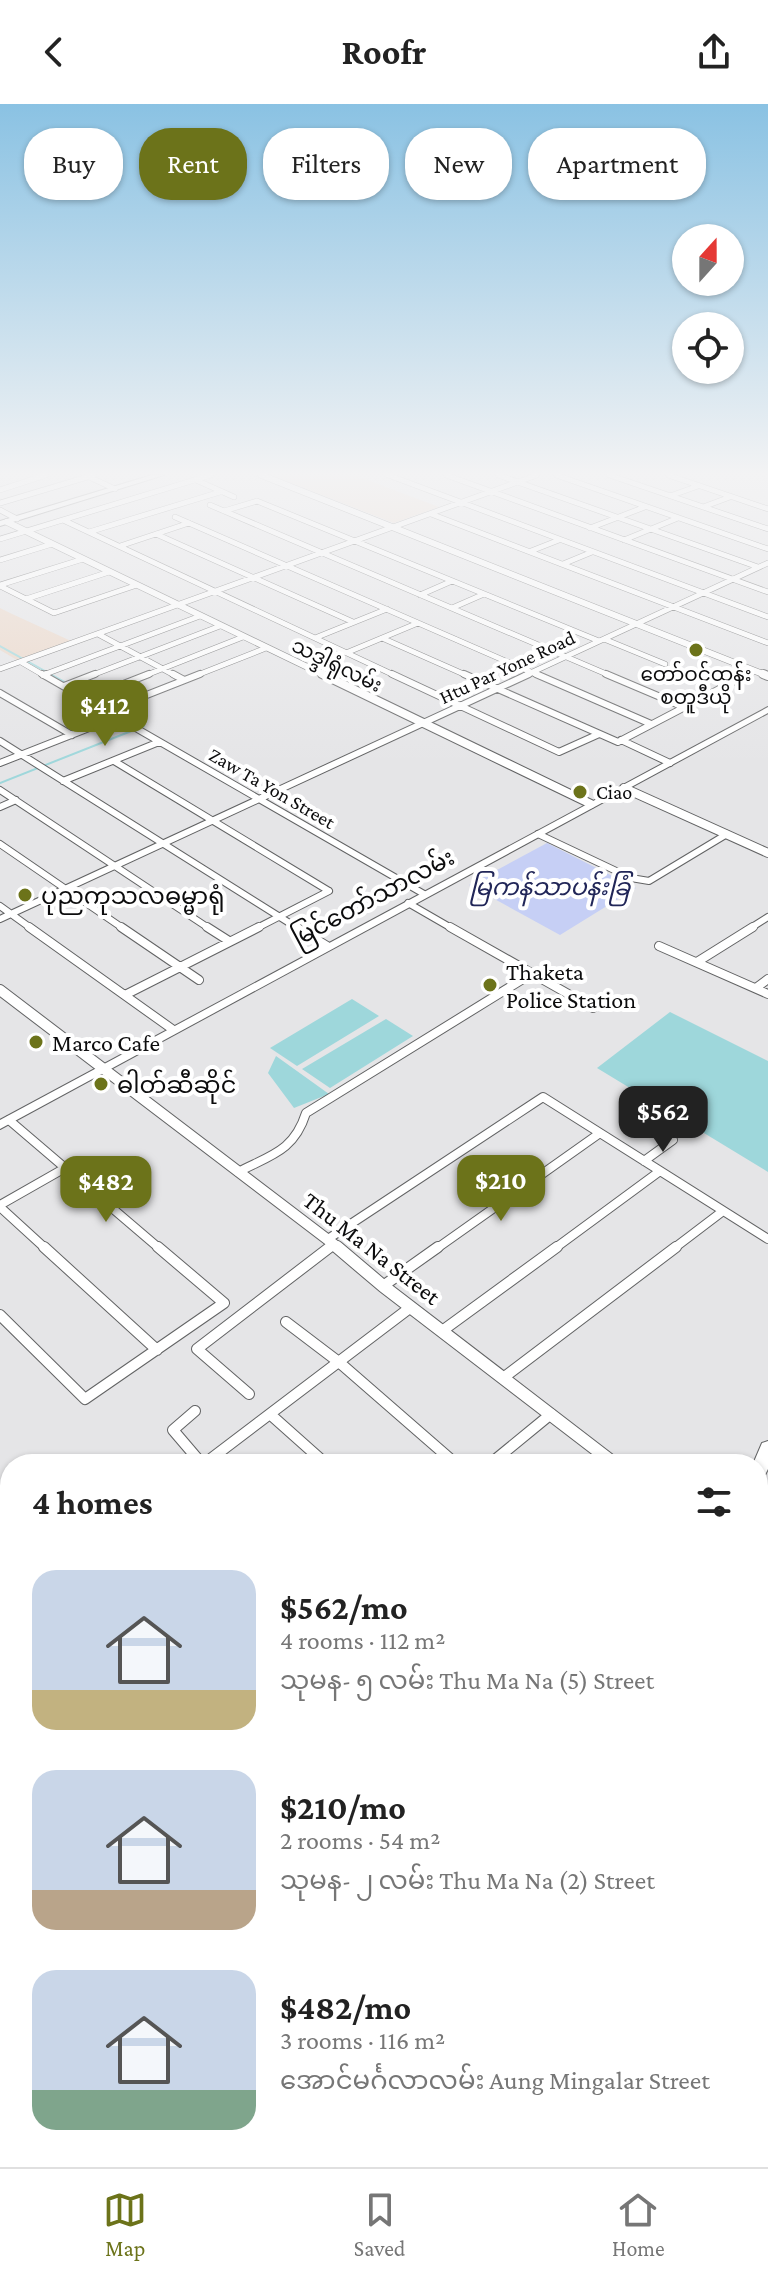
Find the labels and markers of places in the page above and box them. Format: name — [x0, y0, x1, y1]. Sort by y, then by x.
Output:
marker: တော်ဝင်ထွန်း စတူဒီယို — [687, 641, 705, 659]
place label: တော်ဝင်ထွန်း စတူဒီယို — [640, 660, 752, 714]
pin: $412 — [58, 680, 152, 748]
place label: Ciao — [596, 781, 632, 803]
marker: Ciao — [571, 783, 589, 801]
place label: ပုညကုသလဓမ္မာရုံ — [41, 882, 225, 915]
marker: ပုညကုသလဓမ္မာရုံ — [16, 886, 34, 904]
place label: Thaketa Police Station — [506, 958, 636, 1013]
marker: Thaketa Police Station — [481, 976, 499, 994]
place label: Marco Cafe — [52, 1029, 160, 1056]
marker: Marco Cafe — [27, 1033, 45, 1051]
place label: ဓါတ်ဆီဆိုင် — [117, 1069, 236, 1104]
marker: ဓါတ်ဆီဆိုင် — [92, 1075, 110, 1093]
pin: $562 — [616, 1086, 710, 1154]
pin: $210 — [454, 1155, 548, 1223]
pin: $482 — [59, 1156, 153, 1224]

